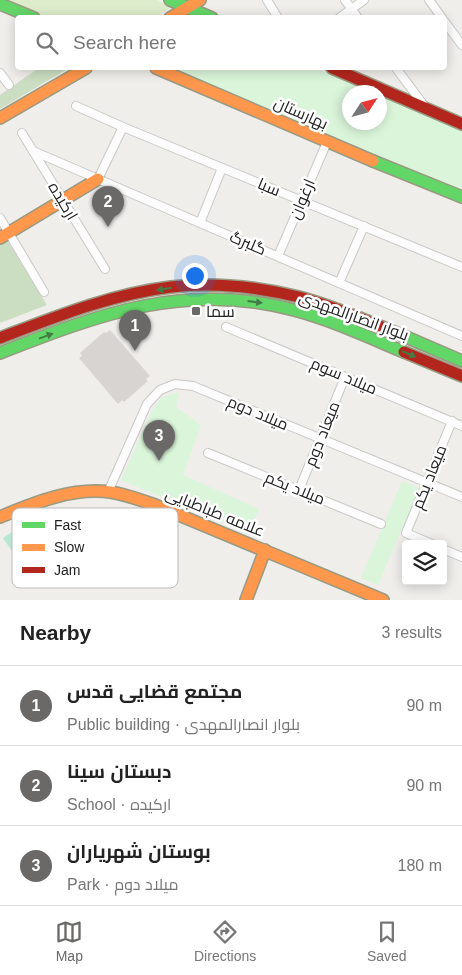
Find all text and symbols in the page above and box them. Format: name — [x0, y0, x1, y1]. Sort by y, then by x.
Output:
search box — [15, 15, 447, 70]
icon: search — [33, 29, 61, 57]
text: Search here — [73, 32, 177, 53]
north arrow — [342, 85, 387, 130]
street label: بهارستان — [271, 94, 331, 134]
street label: سبا — [255, 175, 283, 200]
street label: ارغوان — [286, 176, 320, 223]
street label: ارکیده — [44, 179, 81, 224]
pin: 2 — [92, 186, 124, 227]
street label: گلبرگ — [227, 228, 269, 259]
your location — [182, 263, 208, 289]
one-way arrow — [156, 285, 172, 293]
street label: بلوار انصارالمهدی — [296, 288, 411, 346]
one-way arrow — [247, 299, 263, 307]
place label: سما — [206, 303, 235, 320]
marker: سما — [190, 305, 202, 317]
pin: 1 — [119, 310, 151, 351]
one-way arrow — [38, 332, 53, 339]
one-way arrow — [402, 350, 416, 358]
street label: میلاد سوم — [307, 354, 380, 400]
street label: میلاد دوم — [224, 393, 291, 436]
street label: میعاد دوم — [301, 399, 345, 470]
pin: 3 — [143, 420, 175, 461]
street label: میعاد یکم — [408, 443, 452, 513]
street label: میلاد یکم — [261, 468, 327, 511]
street label: علامه طباطبایی — [162, 484, 267, 541]
legend — [12, 508, 178, 588]
text: Fast — [54, 517, 81, 533]
text: Slow — [54, 539, 85, 555]
map controls — [402, 540, 447, 585]
button: layers — [402, 540, 447, 585]
text: Jam — [54, 562, 80, 578]
text: Nearby — [20, 621, 91, 644]
text: 3 results — [382, 624, 442, 641]
text: مجتمع قضایی قدس — [67, 681, 242, 702]
text: 1 — [32, 697, 40, 714]
text: 90 m — [406, 697, 442, 714]
text: Public building · بلوار انصارالمهدی — [67, 716, 300, 733]
text: دبستان سینا — [67, 761, 171, 782]
text: 2 — [32, 777, 40, 794]
text: 90 m — [406, 777, 442, 794]
text: School · ارکیده — [67, 796, 171, 813]
text: بوستان شهریاران — [67, 841, 211, 862]
text: 3 — [32, 857, 40, 874]
text: 180 m — [398, 857, 442, 874]
text: Park · میلاد دوم — [67, 876, 178, 893]
tab: Map — [55, 918, 83, 964]
tab: Directions — [194, 918, 256, 964]
tab: Saved — [367, 918, 407, 964]

